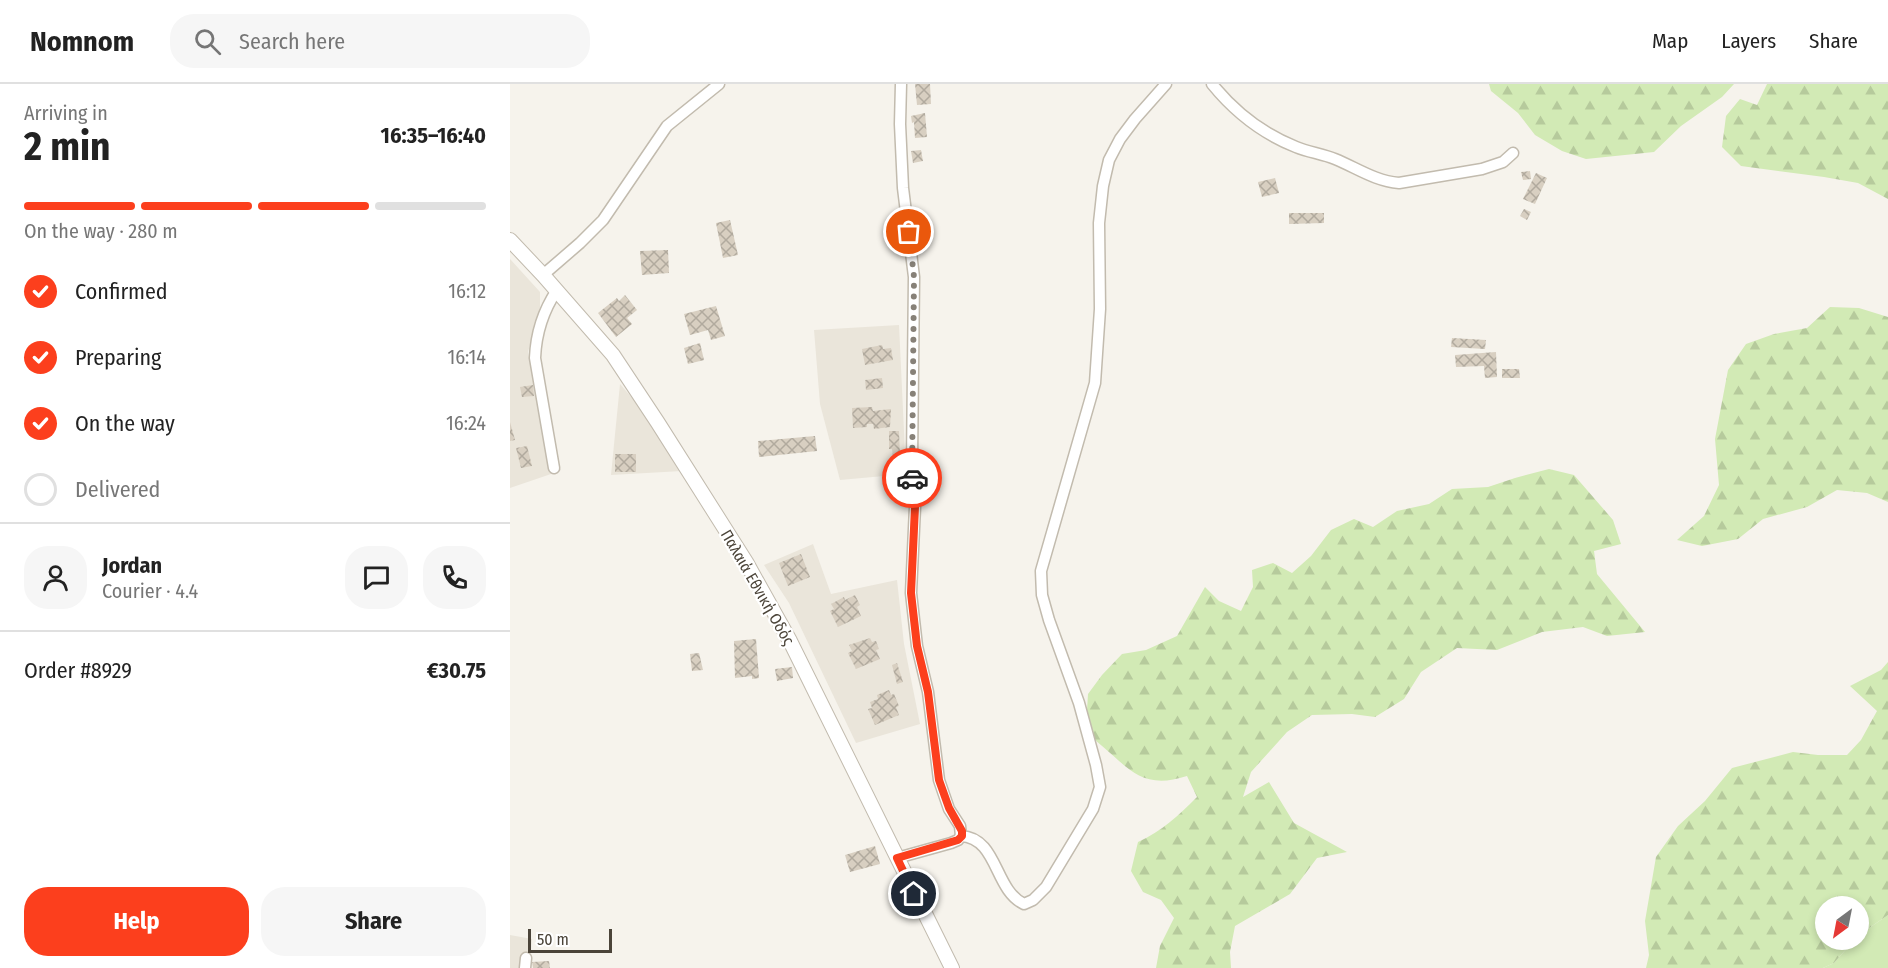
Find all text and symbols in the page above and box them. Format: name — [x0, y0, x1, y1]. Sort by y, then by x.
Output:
search box — [170, 14, 590, 68]
text: Nomnom — [30, 25, 134, 58]
icon: search — [191, 25, 224, 58]
text: Search here — [239, 28, 345, 55]
text: Map — [1652, 28, 1688, 54]
text: Layers — [1721, 28, 1776, 54]
text: Share — [1809, 28, 1858, 54]
text: Arriving in — [24, 101, 108, 125]
text: 16:35–16:40 — [381, 122, 486, 149]
text: 2 min — [24, 124, 110, 170]
pin — [883, 206, 934, 257]
icon: bag — [892, 215, 925, 248]
text: On the way · 280 m — [24, 219, 178, 243]
icon: check — [24, 275, 57, 308]
text: Confirmed — [75, 278, 168, 305]
text: 16:12 — [448, 279, 486, 303]
icon: check — [24, 341, 57, 374]
text: Preparing — [75, 344, 161, 371]
text: 16:14 — [447, 345, 486, 369]
icon: check — [24, 407, 57, 440]
text: On the way — [75, 410, 175, 437]
text: 16:24 — [446, 411, 486, 435]
courier — [882, 448, 942, 508]
icon: car — [896, 462, 929, 495]
text: Delivered — [75, 476, 160, 503]
street label: Παλαιά Εθνική Οδός — [717, 526, 798, 648]
button: person — [24, 546, 87, 609]
button: chat — [345, 546, 408, 609]
button: phone — [423, 546, 486, 609]
text: Jordan — [102, 552, 162, 579]
text: Courier · 4.4 — [102, 579, 198, 603]
text: Order #8929 — [24, 657, 132, 684]
text: €30.75 — [427, 657, 486, 684]
pin — [888, 868, 939, 919]
icon: home — [897, 877, 930, 910]
button: Help — [24, 887, 249, 956]
button: Share — [261, 887, 486, 956]
north arrow — [1815, 896, 1869, 950]
map controls — [1815, 896, 1869, 950]
scale bar — [528, 926, 612, 954]
text: 50 m — [537, 930, 569, 949]

